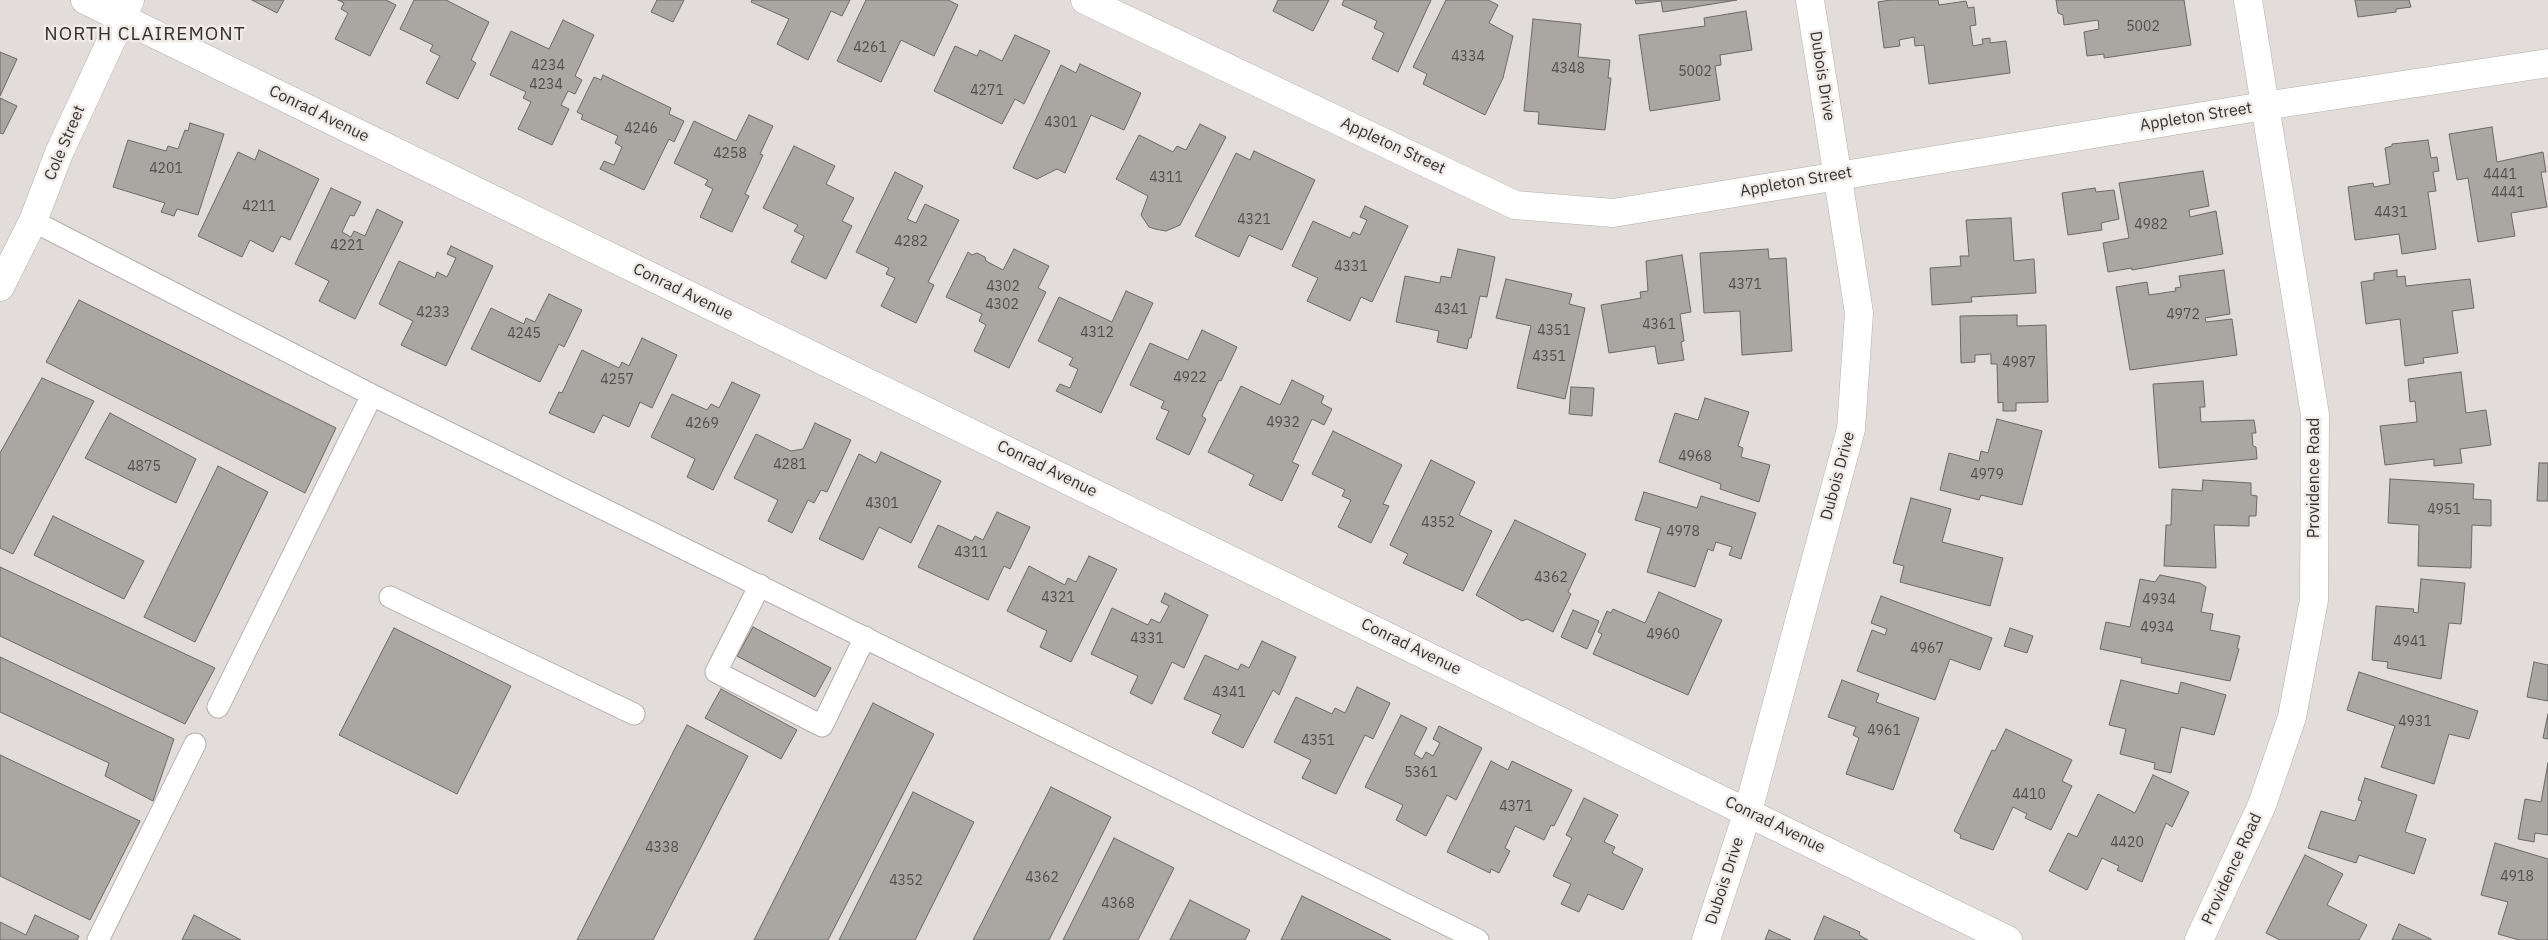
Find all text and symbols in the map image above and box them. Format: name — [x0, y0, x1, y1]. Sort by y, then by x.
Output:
house number: 5002 — [2126, 19, 2160, 35]
district label: NORTH CLAIREMONT — [42, 24, 248, 46]
street label: Dubois Drive — [1805, 30, 1839, 122]
house number: 4261 — [853, 40, 887, 56]
house number: 4334 — [1451, 49, 1485, 65]
house number: 4234 — [531, 58, 565, 74]
house number: 4348 — [1551, 61, 1585, 77]
house number: 5002 — [1678, 64, 1712, 80]
house number: 4234 — [529, 77, 563, 93]
street label: Conrad Avenue — [266, 82, 372, 146]
house number: 4271 — [970, 83, 1004, 99]
street label: Appleton Street — [2139, 99, 2253, 135]
street label: Cole Street — [41, 103, 89, 183]
street label: Appleton Street — [1338, 113, 1448, 179]
house number: 4301 — [1044, 115, 1078, 131]
house number: 4246 — [624, 121, 658, 137]
house number: 4258 — [713, 146, 747, 162]
house number: 4201 — [149, 161, 183, 177]
street label: Appleton Street — [1739, 163, 1853, 201]
house number: 4441 — [2483, 167, 2517, 183]
house number: 4311 — [1149, 170, 1183, 186]
house number: 4441 — [2491, 185, 2525, 201]
house number: 4211 — [242, 199, 276, 215]
house number: 4431 — [2374, 205, 2408, 221]
house number: 4321 — [1237, 212, 1271, 228]
house number: 4982 — [2134, 217, 2168, 233]
house number: 4282 — [894, 234, 928, 250]
house number: 4221 — [330, 238, 364, 254]
house number: 4331 — [1334, 259, 1368, 275]
street label: Conrad Avenue — [630, 260, 736, 324]
house number: 4371 — [1728, 277, 1762, 293]
house number: 4302 — [986, 279, 1020, 295]
house number: 4302 — [985, 297, 1019, 313]
house number: 4341 — [1434, 302, 1468, 318]
house number: 4233 — [416, 305, 450, 321]
house number: 4972 — [2166, 307, 2200, 323]
house number: 4361 — [1642, 317, 1676, 333]
house number: 4351 — [1537, 323, 1571, 339]
house number: 4312 — [1080, 325, 1114, 341]
house number: 4245 — [507, 326, 541, 342]
house number: 4351 — [1532, 349, 1566, 365]
house number: 4987 — [2002, 355, 2036, 371]
house number: 4922 — [1173, 370, 1207, 386]
house number: 4257 — [600, 372, 634, 388]
house number: 4932 — [1266, 415, 1300, 431]
house number: 4269 — [685, 416, 719, 432]
street label: Providence Road — [2304, 418, 2324, 538]
street label: Dubois Drive — [1817, 430, 1859, 522]
street label: Conrad Avenue — [994, 437, 1100, 501]
house number: 4968 — [1678, 449, 1712, 465]
house number: 4281 — [773, 457, 807, 473]
house number: 4875 — [127, 459, 161, 475]
house number: 4979 — [1970, 467, 2004, 483]
house number: 4301 — [865, 496, 899, 512]
house number: 4951 — [2427, 502, 2461, 518]
house number: 4352 — [1421, 515, 1455, 531]
house number: 4978 — [1666, 524, 1700, 540]
house number: 4311 — [954, 545, 988, 561]
house number: 4362 — [1534, 570, 1568, 586]
house number: 4321 — [1041, 590, 1075, 606]
house number: 4934 — [2142, 592, 2176, 608]
street label: Conrad Avenue — [1358, 615, 1464, 679]
house number: 4934 — [2140, 620, 2174, 636]
house number: 4960 — [1646, 627, 1680, 643]
house number: 4331 — [1130, 631, 1164, 647]
house number: 4941 — [2393, 634, 2427, 650]
house number: 4967 — [1910, 641, 1944, 657]
house number: 4341 — [1212, 685, 1246, 701]
house number: 4931 — [2398, 714, 2432, 730]
house number: 4961 — [1867, 723, 1901, 739]
house number: 4351 — [1301, 733, 1335, 749]
house number: 5361 — [1404, 765, 1438, 781]
house number: 4410 — [2012, 787, 2046, 803]
street label: Conrad Avenue — [1722, 793, 1828, 857]
house number: 4371 — [1499, 799, 1533, 815]
street label: Providence Road — [2198, 810, 2266, 928]
street label: Dubois Drive — [1702, 835, 1748, 927]
house number: 4420 — [2110, 835, 2144, 851]
house number: 4338 — [645, 840, 679, 856]
house number: 4918 — [2500, 869, 2534, 885]
house number: 4362 — [1025, 870, 1059, 886]
house number: 4352 — [889, 873, 923, 889]
house number: 4368 — [1101, 896, 1135, 912]

